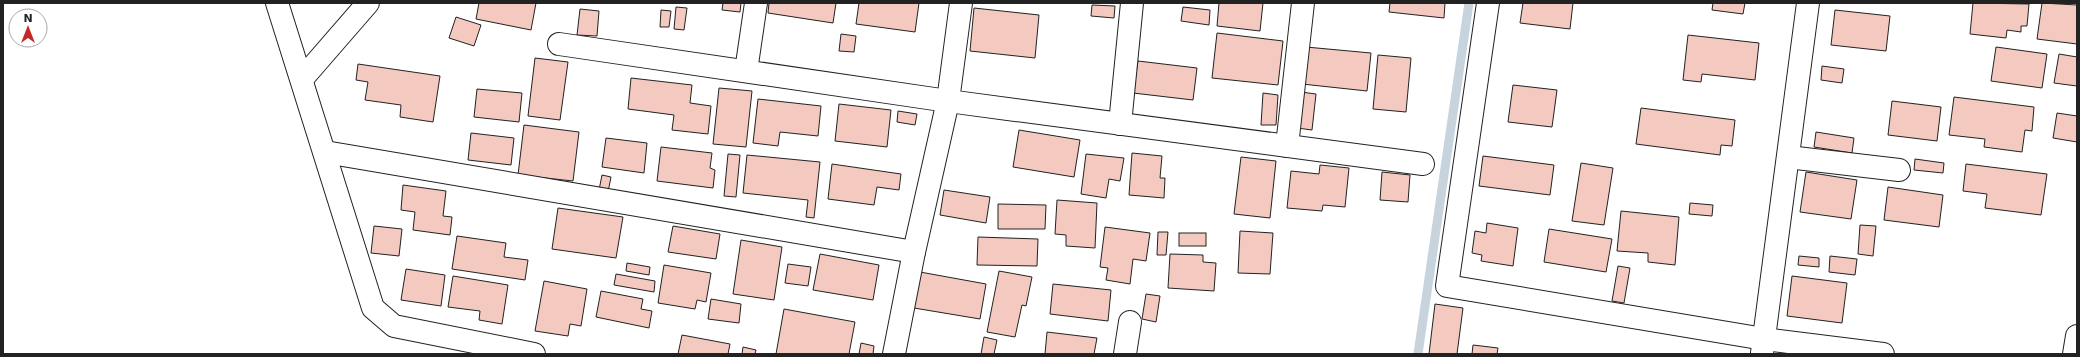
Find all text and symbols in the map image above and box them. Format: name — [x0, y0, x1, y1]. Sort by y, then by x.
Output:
north arrow — [8, 8, 48, 48]
text: N — [23, 12, 33, 25]

